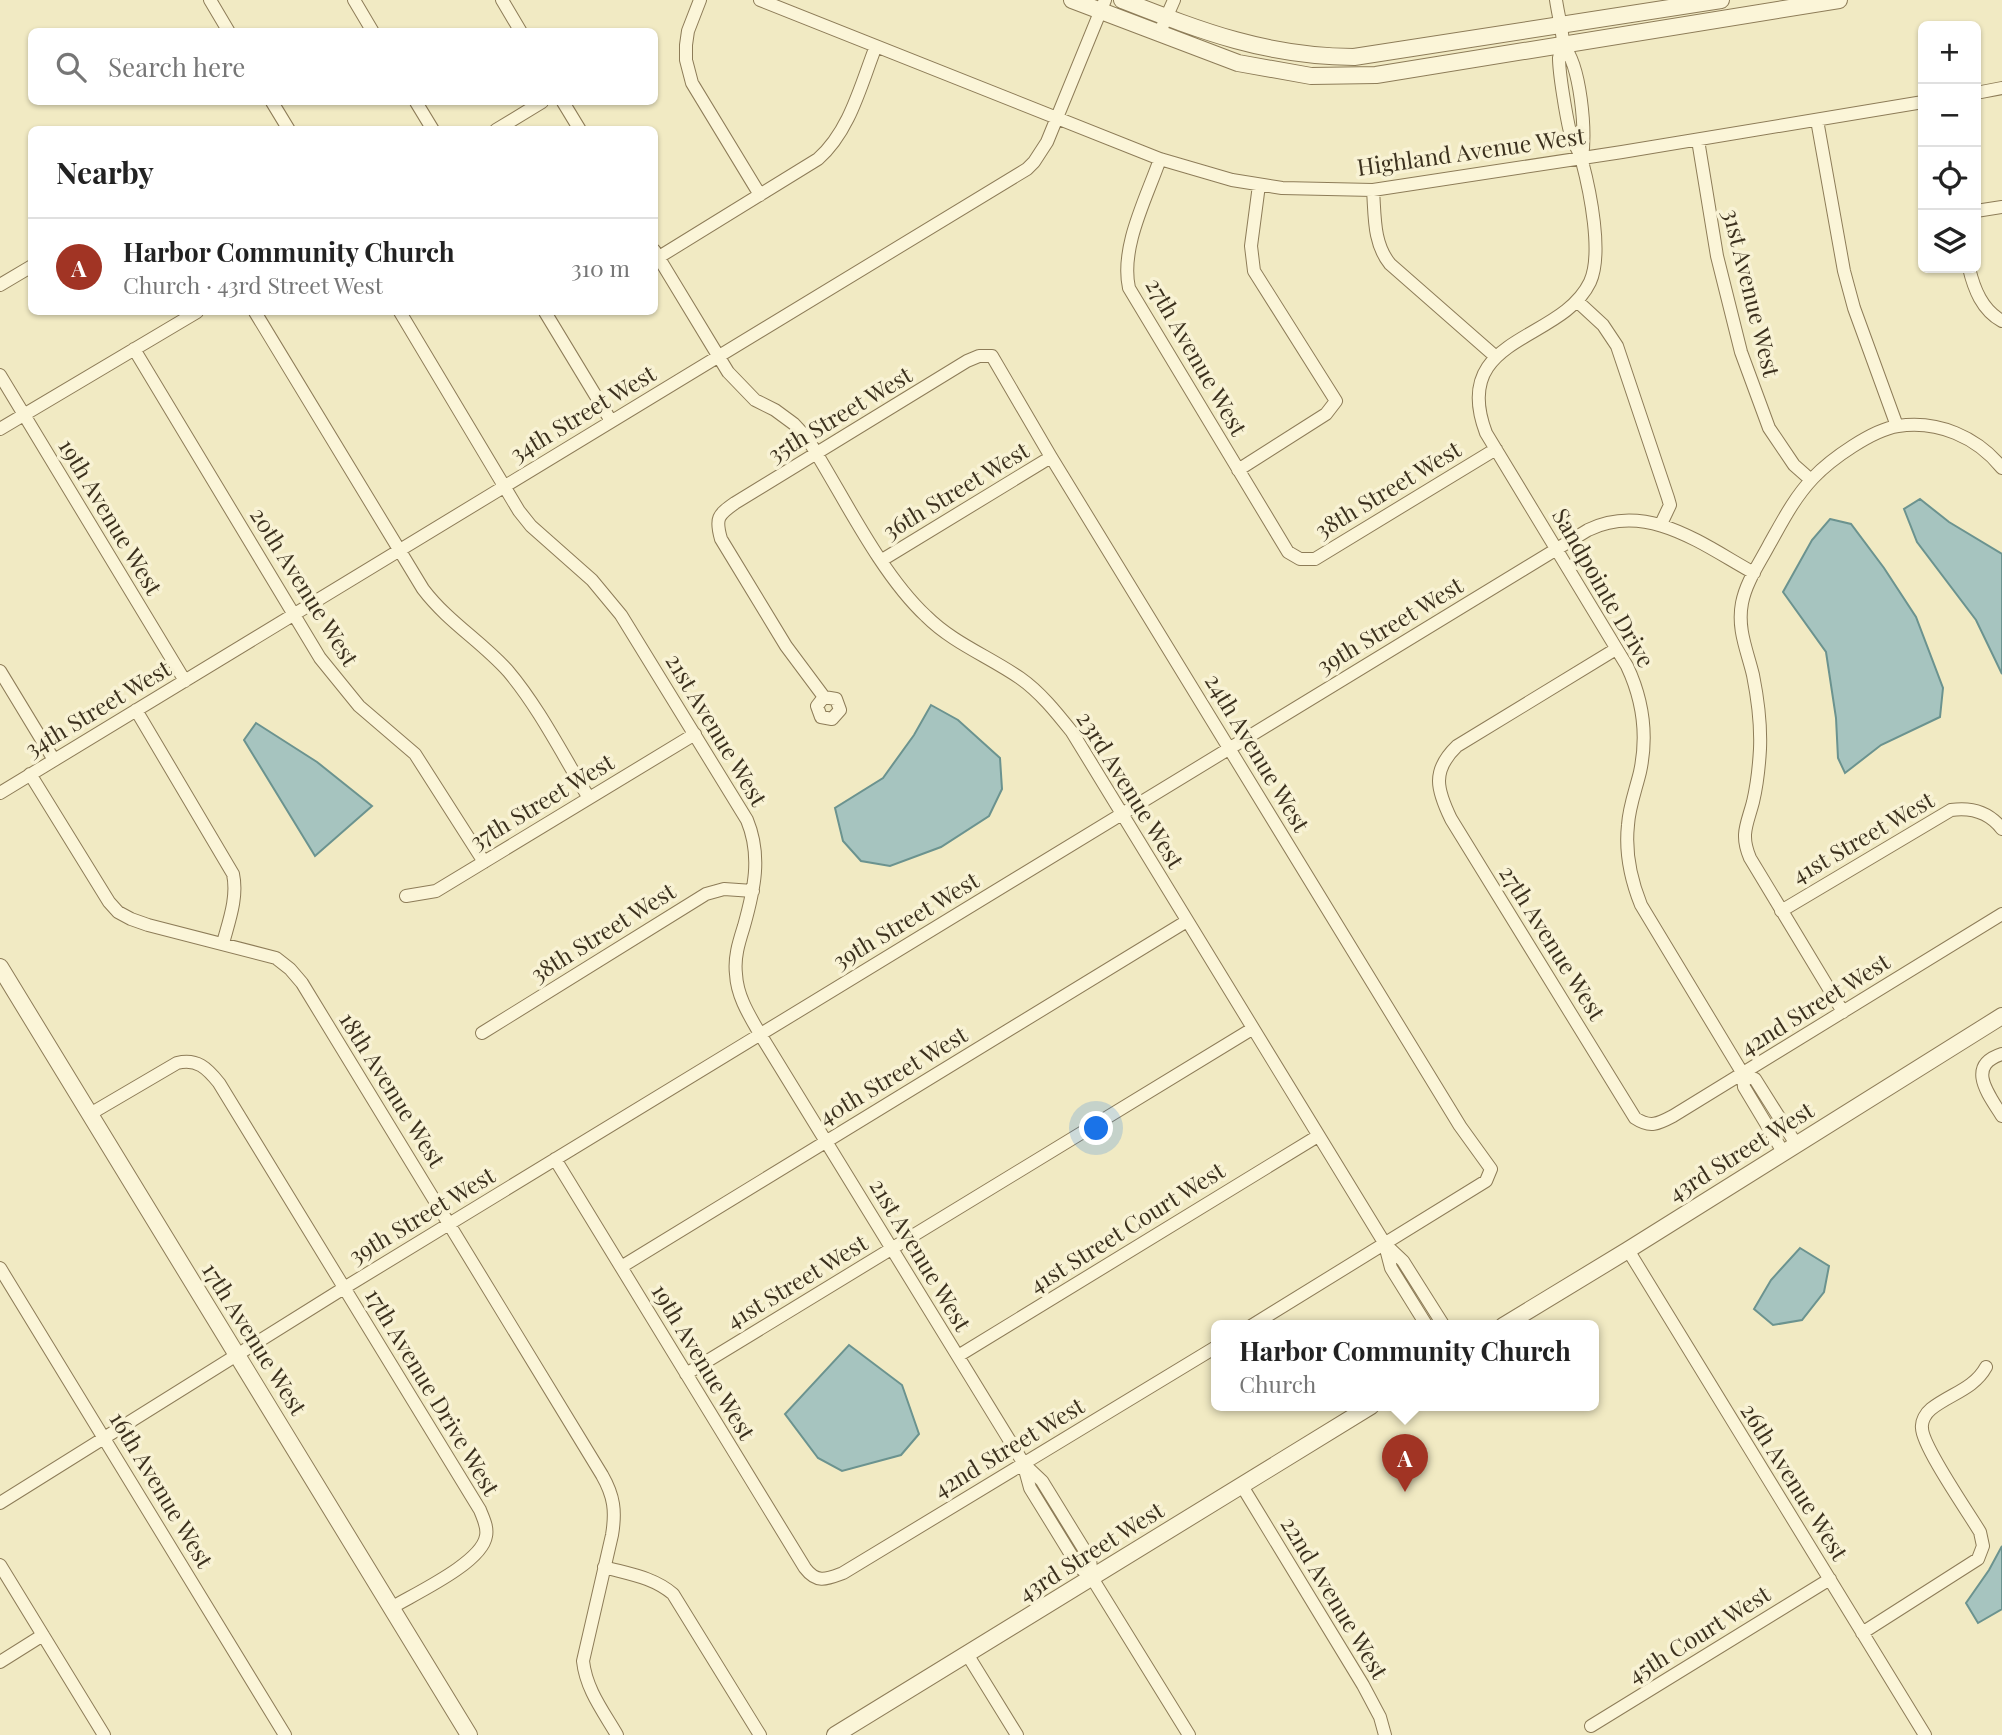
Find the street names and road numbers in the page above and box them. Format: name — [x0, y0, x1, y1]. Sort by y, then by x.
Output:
street label: Highland Avenue West — [1355, 119, 1588, 182]
street label: 31st Avenue West — [1717, 205, 1789, 381]
street label: 27th Avenue West — [1140, 272, 1255, 441]
street label: 34th Street West — [504, 357, 662, 468]
street label: 35th Street West — [761, 358, 918, 469]
street label: 19th Avenue West — [52, 432, 171, 601]
street label: 38th Street West — [1308, 432, 1467, 545]
street label: 36th Street West — [876, 433, 1035, 546]
street label: 20th Avenue West — [244, 501, 367, 672]
street label: Sandpointe Drive — [1546, 502, 1663, 673]
street label: 39th Street West — [1310, 568, 1469, 681]
street label: 21st Avenue West — [660, 647, 775, 812]
street label: 34th Street West — [19, 652, 177, 763]
street label: 24th Avenue West — [1199, 667, 1318, 838]
street label: 23rd Avenue West — [1071, 705, 1192, 874]
street label: 37th Street West — [463, 745, 620, 856]
street label: 41st Street West — [1786, 783, 1940, 890]
street label: 27th Avenue West — [1493, 859, 1614, 1026]
street label: 39th Street West — [826, 863, 985, 976]
street label: 38th Street West — [524, 874, 681, 989]
street label: 42nd Street West — [1734, 945, 1896, 1062]
street label: 18th Avenue West — [333, 1006, 454, 1173]
street label: 40th Street West — [812, 1018, 973, 1131]
street label: 43rd Street West — [1662, 1093, 1819, 1208]
street label: 41st Street Court West — [1023, 1154, 1230, 1299]
street label: 39th Street West — [342, 1158, 501, 1271]
street label: 21st Avenue West — [864, 1172, 979, 1337]
street label: 41st Street West — [720, 1226, 873, 1335]
street label: 17th Avenue West — [196, 1256, 315, 1421]
street label: 19th Avenue West — [645, 1277, 764, 1446]
street label: 17th Avenue Drive West — [359, 1282, 508, 1501]
street label: 42nd Street West — [927, 1389, 1090, 1504]
street label: 26th Avenue West — [1735, 1397, 1856, 1566]
street label: 16th Avenue West — [103, 1405, 222, 1574]
street label: 43rd Street West — [1012, 1493, 1169, 1608]
street label: 22nd Avenue West — [1275, 1510, 1396, 1685]
street label: 45th Court West — [1621, 1577, 1776, 1690]

